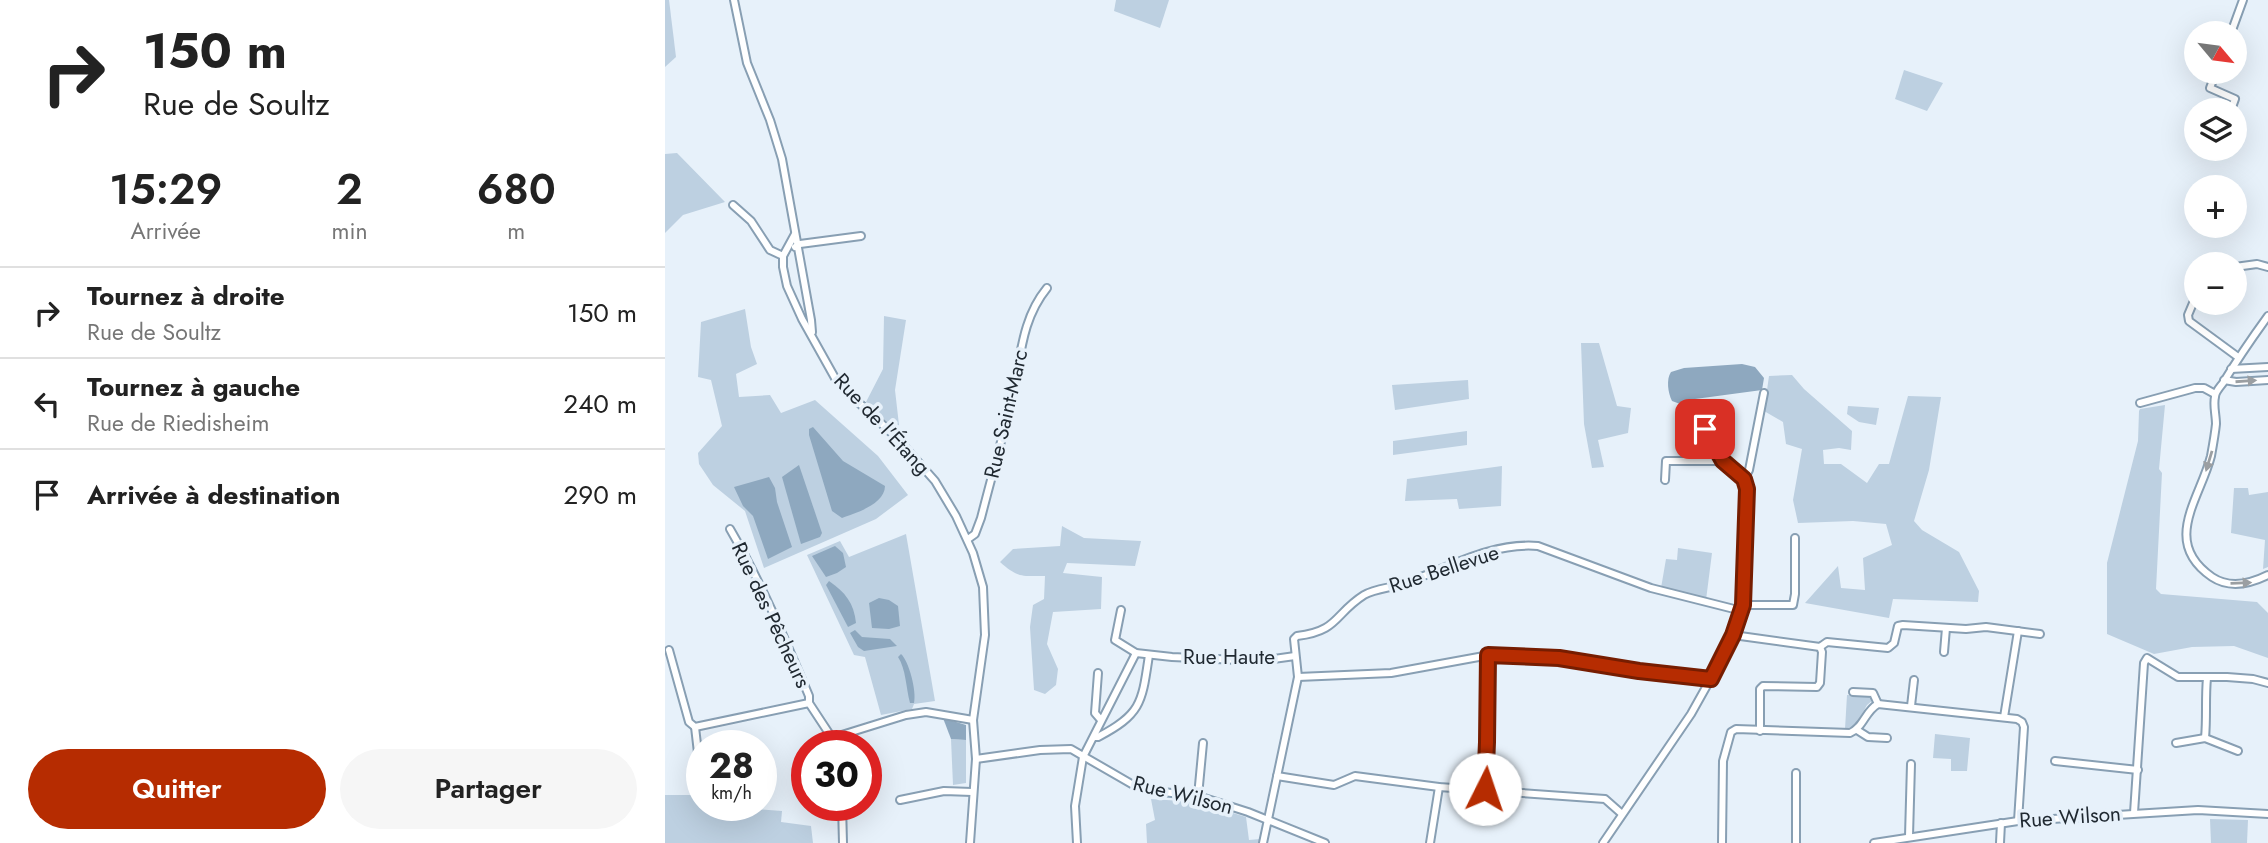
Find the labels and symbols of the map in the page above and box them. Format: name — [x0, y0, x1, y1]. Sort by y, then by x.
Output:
north arrow — [2184, 21, 2247, 84]
street label: Rue Saint-Marc — [977, 347, 1035, 481]
street label: Rue de l'Étang — [827, 366, 937, 482]
one-way arrow — [2235, 375, 2257, 386]
pin — [1675, 399, 1735, 459]
one-way arrow — [2203, 451, 2213, 472]
street label: Rue des Pêcheurs — [724, 537, 818, 693]
street label: Rue Bellevue — [1385, 537, 1503, 601]
one-way arrow — [2230, 577, 2252, 588]
street label: Rue Haute — [1183, 642, 1275, 672]
speed limit sign: 30 — [791, 730, 882, 821]
position arrow — [1448, 752, 1522, 826]
street label: Rue Wilson — [1130, 768, 1236, 822]
street label: Rue Wilson — [2018, 798, 2122, 836]

